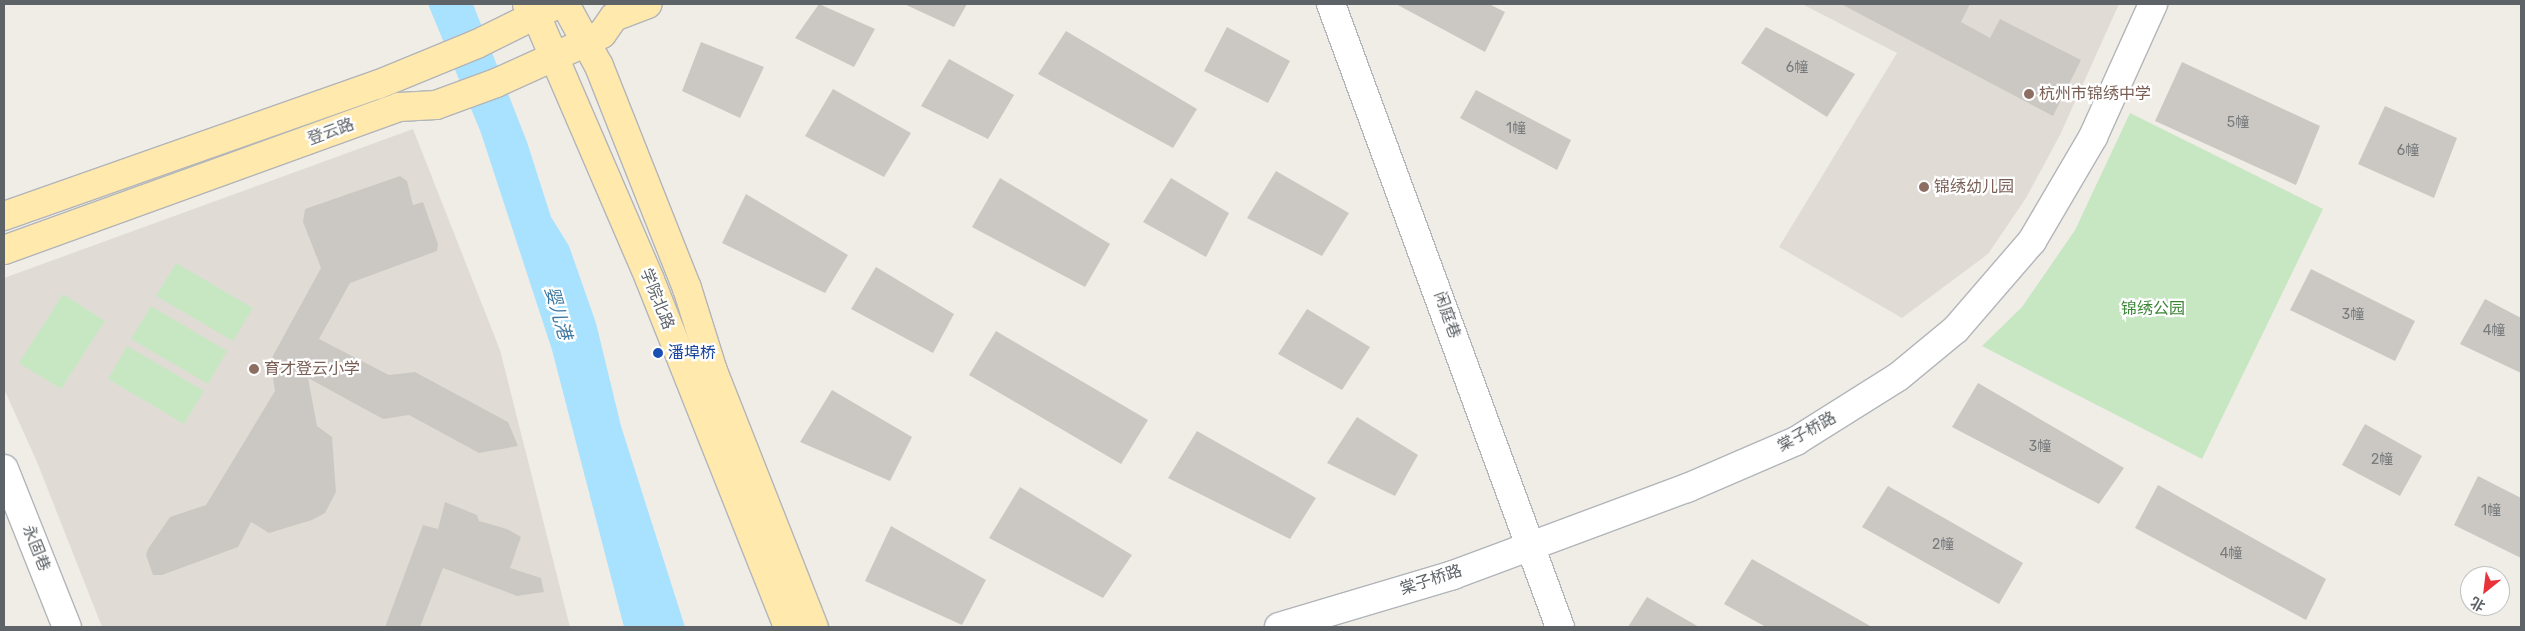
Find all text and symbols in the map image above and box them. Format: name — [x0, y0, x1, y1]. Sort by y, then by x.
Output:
house number: 6幢 — [1786, 60, 1808, 76]
place label: 杭州市锦绣中学 — [2039, 84, 2151, 104]
marker: 杭州市锦绣中学 — [2023, 88, 2035, 100]
street label: 登云路 — [305, 115, 357, 149]
house number: 5幢 — [2227, 115, 2249, 131]
house number: 1幢 — [1506, 121, 1526, 137]
house number: 6幢 — [2397, 143, 2419, 159]
place label: 锦绣幼儿园 — [1934, 177, 2014, 197]
marker: 锦绣幼儿园 — [1918, 181, 1930, 193]
street label: 学院北路 — [636, 266, 678, 332]
water label: 婴儿港 — [540, 284, 576, 342]
street label: 闲庭巷 — [1430, 289, 1464, 341]
park label: 锦绣公园 — [2121, 299, 2185, 319]
house number: 3幢 — [2342, 307, 2364, 323]
house number: 4幢 — [2483, 323, 2505, 339]
place label: 潘埠桥 — [668, 343, 716, 363]
marker: 潘埠桥 — [652, 347, 664, 359]
place label: 育才登云小学 — [264, 359, 360, 379]
marker: 育才登云小学 — [248, 363, 260, 375]
street label: 棠子桥路 — [1774, 408, 1840, 456]
house number: 3幢 — [2029, 439, 2051, 455]
house number: 2幢 — [2371, 452, 2393, 468]
house number: 1幢 — [2481, 503, 2501, 519]
street label: 永固巷 — [18, 522, 54, 574]
house number: 2幢 — [1932, 537, 1954, 553]
house number: 4幢 — [2220, 546, 2242, 562]
street label: 棠子桥路 — [1398, 561, 1464, 599]
north arrow — [2460, 566, 2510, 616]
text: 北 — [2468, 593, 2488, 615]

